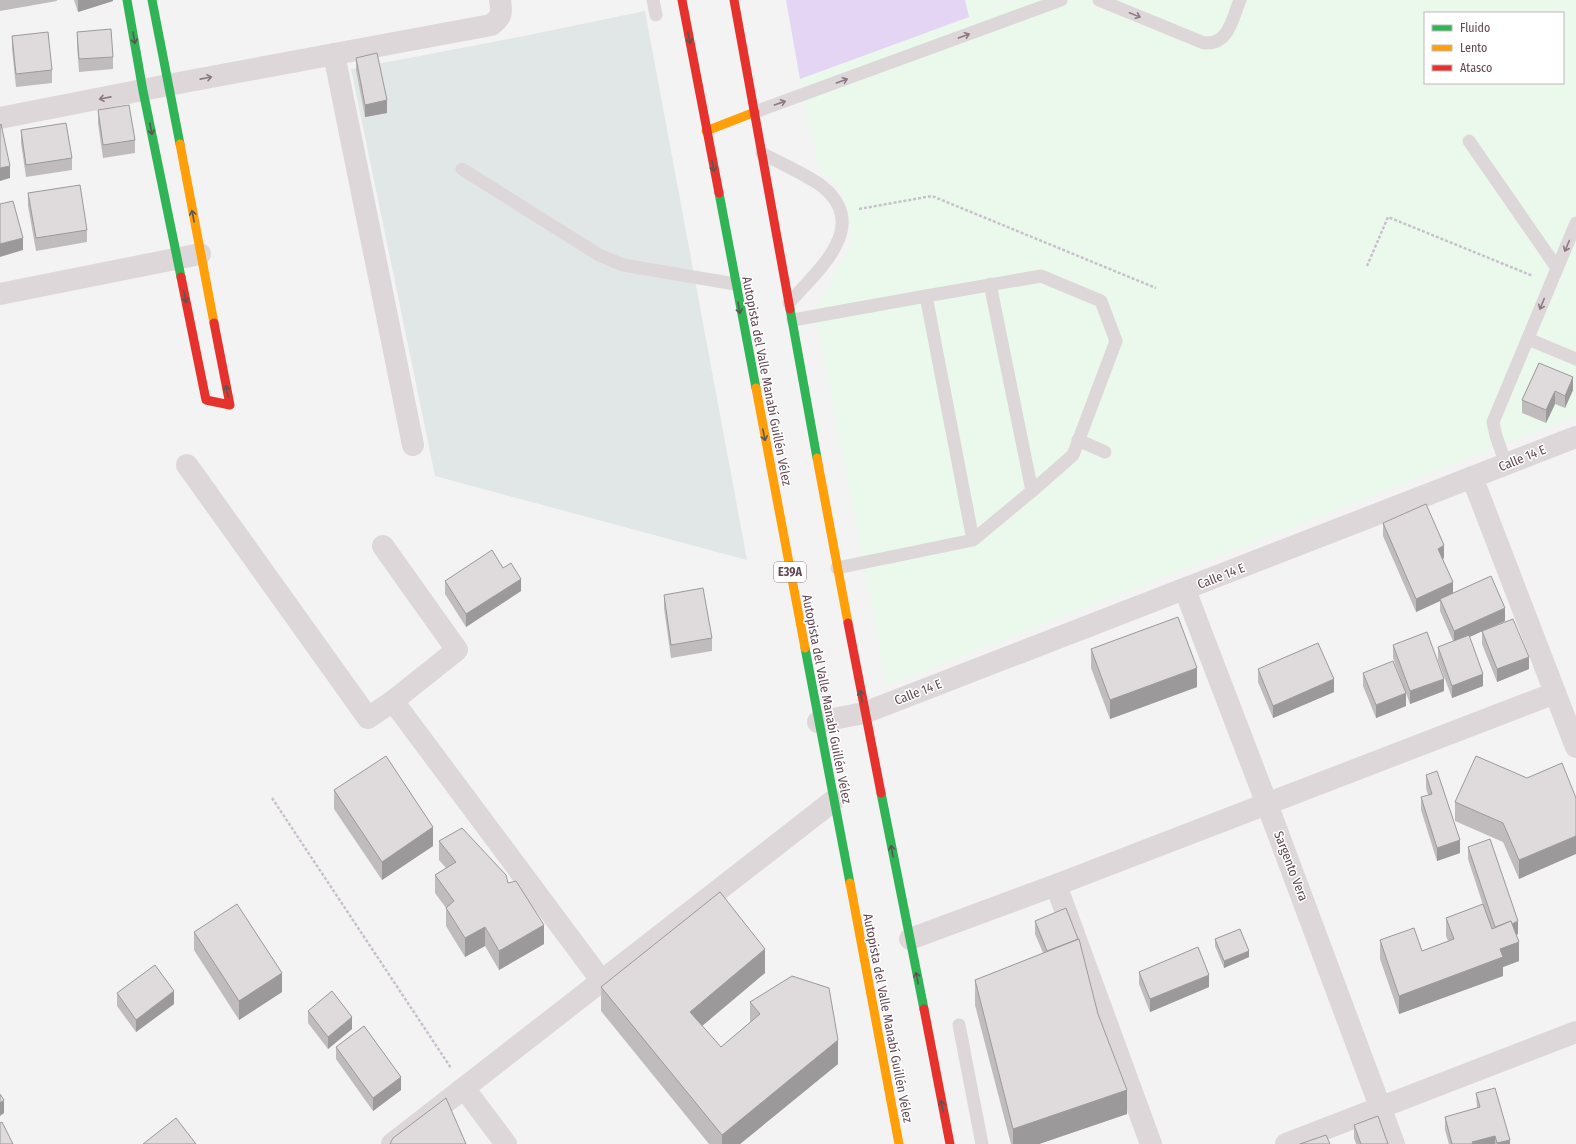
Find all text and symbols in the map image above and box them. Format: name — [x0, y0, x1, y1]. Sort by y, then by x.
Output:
one-way arrow — [1129, 12, 1141, 19]
legend — [1424, 12, 1564, 84]
text: Fluido — [1460, 21, 1490, 35]
one-way arrow — [130, 31, 138, 44]
one-way arrow — [685, 31, 693, 44]
one-way arrow — [957, 31, 969, 39]
text: Lento — [1460, 41, 1487, 55]
text: Atasco — [1460, 61, 1492, 75]
one-way arrow — [199, 74, 212, 82]
one-way arrow — [835, 76, 847, 84]
one-way arrow — [99, 94, 112, 102]
one-way arrow — [773, 99, 786, 106]
one-way arrow — [147, 122, 155, 135]
one-way arrow — [709, 159, 717, 172]
one-way arrow — [189, 210, 197, 223]
one-way arrow — [1562, 239, 1570, 251]
street label: Autopista del Valle Manabí Guillén Vélez — [739, 275, 795, 487]
one-way arrow — [181, 291, 189, 304]
one-way arrow — [1538, 298, 1545, 310]
one-way arrow — [736, 301, 744, 314]
one-way arrow — [223, 385, 231, 398]
one-way arrow — [760, 428, 768, 441]
street label: Calle 14 E — [1496, 442, 1548, 474]
street label: Calle 14 E — [1195, 560, 1247, 592]
road number: E39A — [774, 562, 806, 582]
street label: Autopista del Valle Manabí Guillén Vélez — [799, 593, 855, 805]
street label: Calle 14 E — [892, 676, 944, 708]
one-way arrow — [857, 690, 865, 703]
street label: Sargento Vera — [1271, 829, 1311, 903]
one-way arrow — [887, 845, 895, 858]
street label: Autopista del Valle Manabí Guillén Vélez — [860, 912, 916, 1124]
one-way arrow — [913, 972, 921, 985]
one-way arrow — [938, 1100, 946, 1113]

